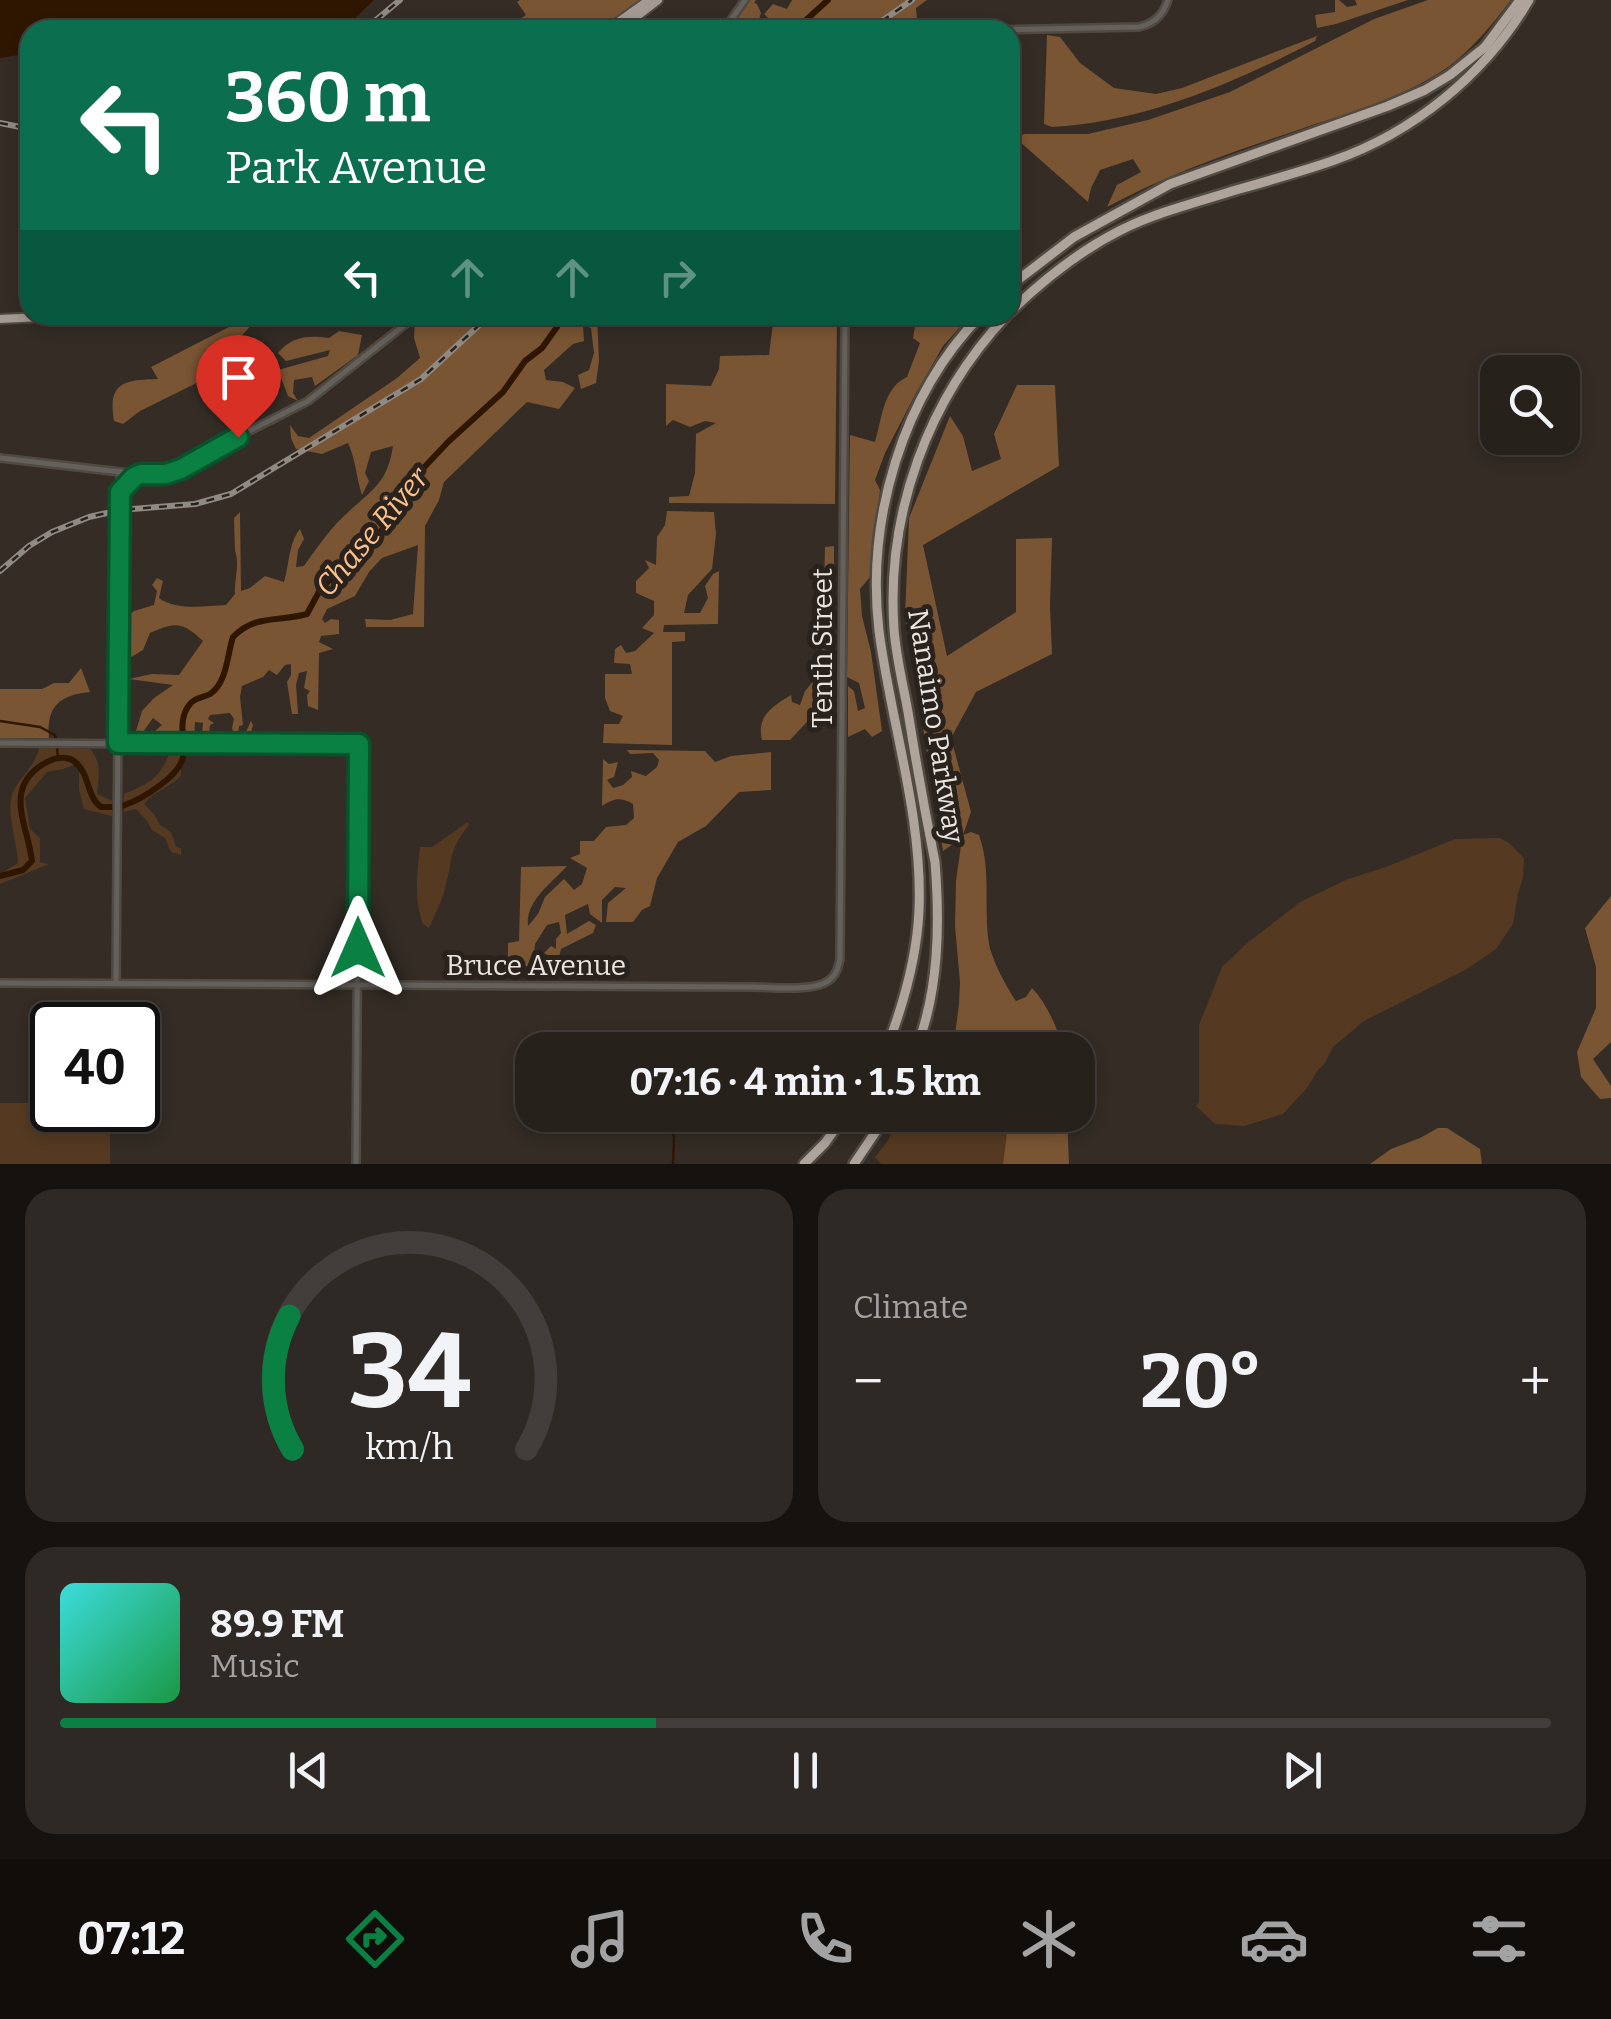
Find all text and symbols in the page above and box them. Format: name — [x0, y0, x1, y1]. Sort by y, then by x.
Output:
text: 360 m — [225, 56, 431, 140]
icon: left — [60, 60, 190, 190]
text: Park Avenue — [225, 141, 487, 195]
icon: left — [335, 250, 390, 305]
icon: ahead — [440, 250, 495, 305]
icon: ahead — [545, 250, 600, 305]
icon: right — [650, 250, 705, 305]
pin — [196, 335, 281, 438]
icon: arrive — [211, 350, 266, 405]
map controls — [1480, 355, 1580, 455]
button: search — [1480, 355, 1580, 455]
water label: Chase River — [308, 459, 437, 604]
street label: Tenth Street — [806, 568, 839, 728]
street label: Nanaimo Parkway — [901, 607, 971, 846]
position arrow — [306, 896, 410, 1000]
street label: Bruce Avenue — [446, 949, 626, 982]
speed limit sign: 40 — [30, 1002, 160, 1132]
text: 07:16 · 4 min · 1.5 km — [629, 1059, 981, 1105]
text: Climate — [853, 1288, 968, 1326]
text: 34 — [347, 1310, 471, 1435]
text: 20° — [1140, 1337, 1263, 1427]
text: − — [853, 1349, 883, 1415]
text: + — [1520, 1349, 1551, 1415]
text: km/h — [365, 1426, 453, 1468]
text: 89.9 FM — [210, 1601, 344, 1647]
text: Music — [210, 1647, 300, 1685]
icon: previous — [281, 1743, 336, 1798]
icon: pause — [778, 1743, 833, 1798]
icon: next — [1275, 1743, 1330, 1798]
icon: directions — [340, 1904, 410, 1974]
icon: music — [565, 1904, 635, 1974]
icon: phone — [790, 1904, 860, 1974]
icon: climate — [1014, 1904, 1084, 1974]
icon: car — [1239, 1904, 1309, 1974]
icon: filters — [1464, 1904, 1534, 1974]
text: 07:12 — [77, 1912, 185, 1966]

